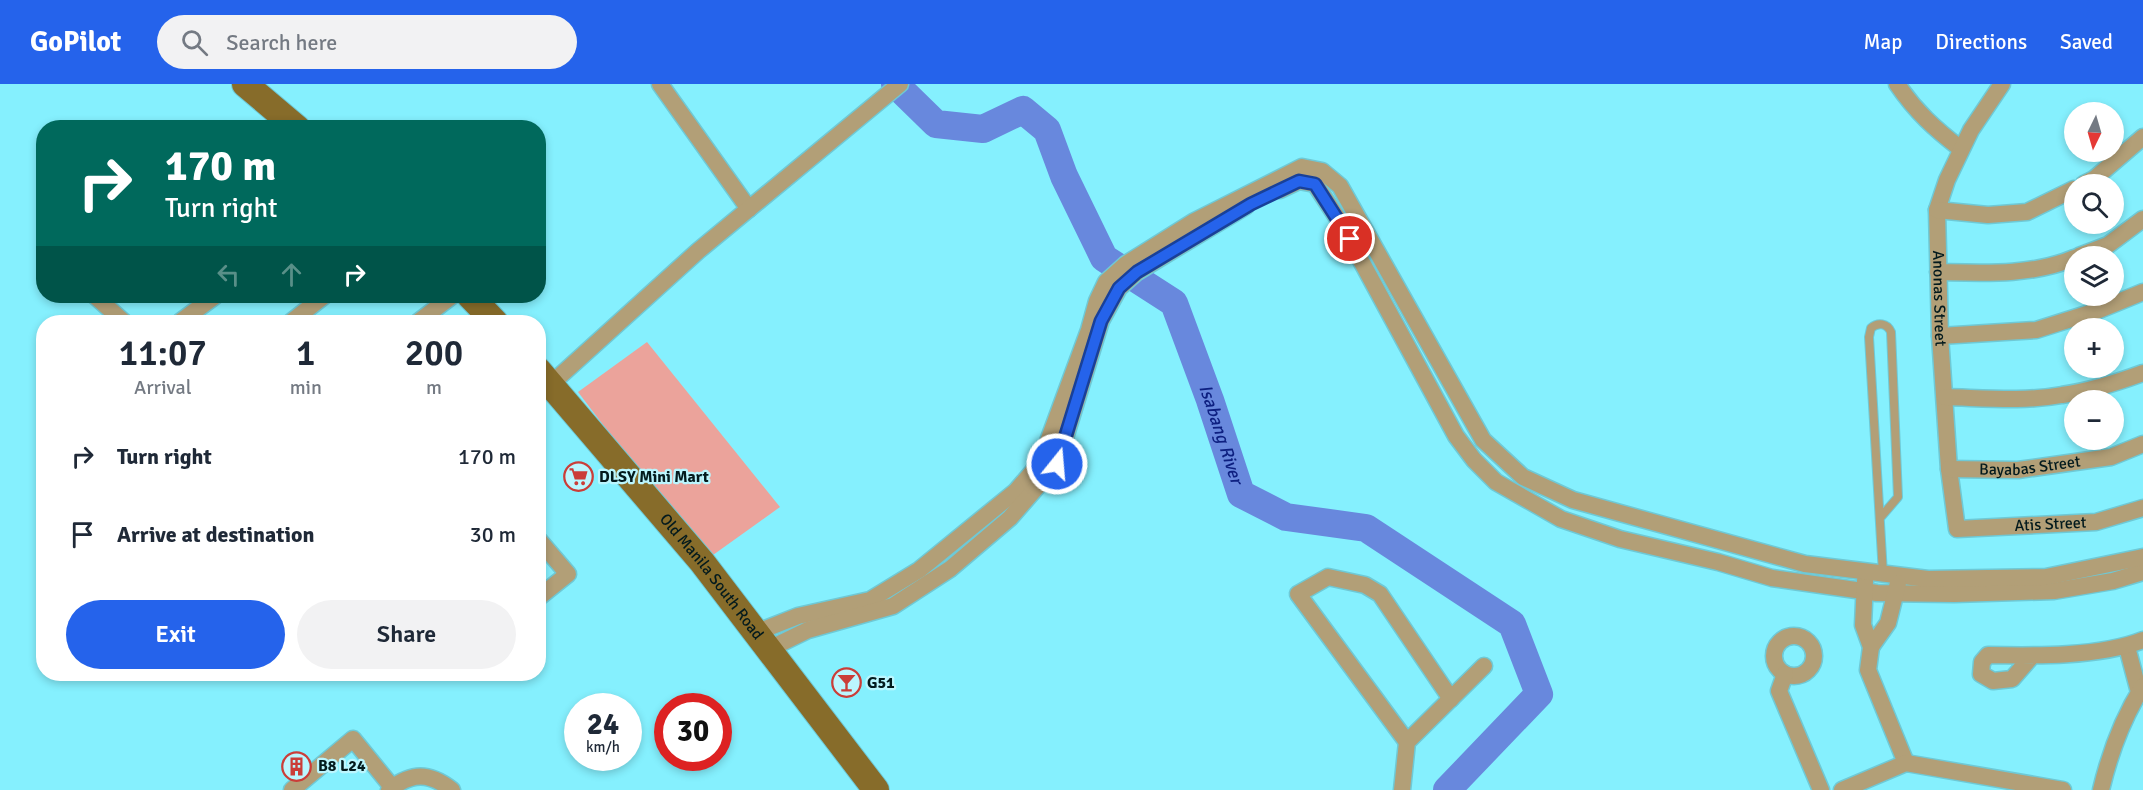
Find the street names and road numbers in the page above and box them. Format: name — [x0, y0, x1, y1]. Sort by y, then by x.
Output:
street label: Anonas Street — [1928, 250, 1951, 347]
street label: Bayabas Street — [1979, 451, 2082, 480]
street label: Old Manila South Road — [655, 510, 768, 644]
street label: Atis Street — [2014, 512, 2087, 536]

